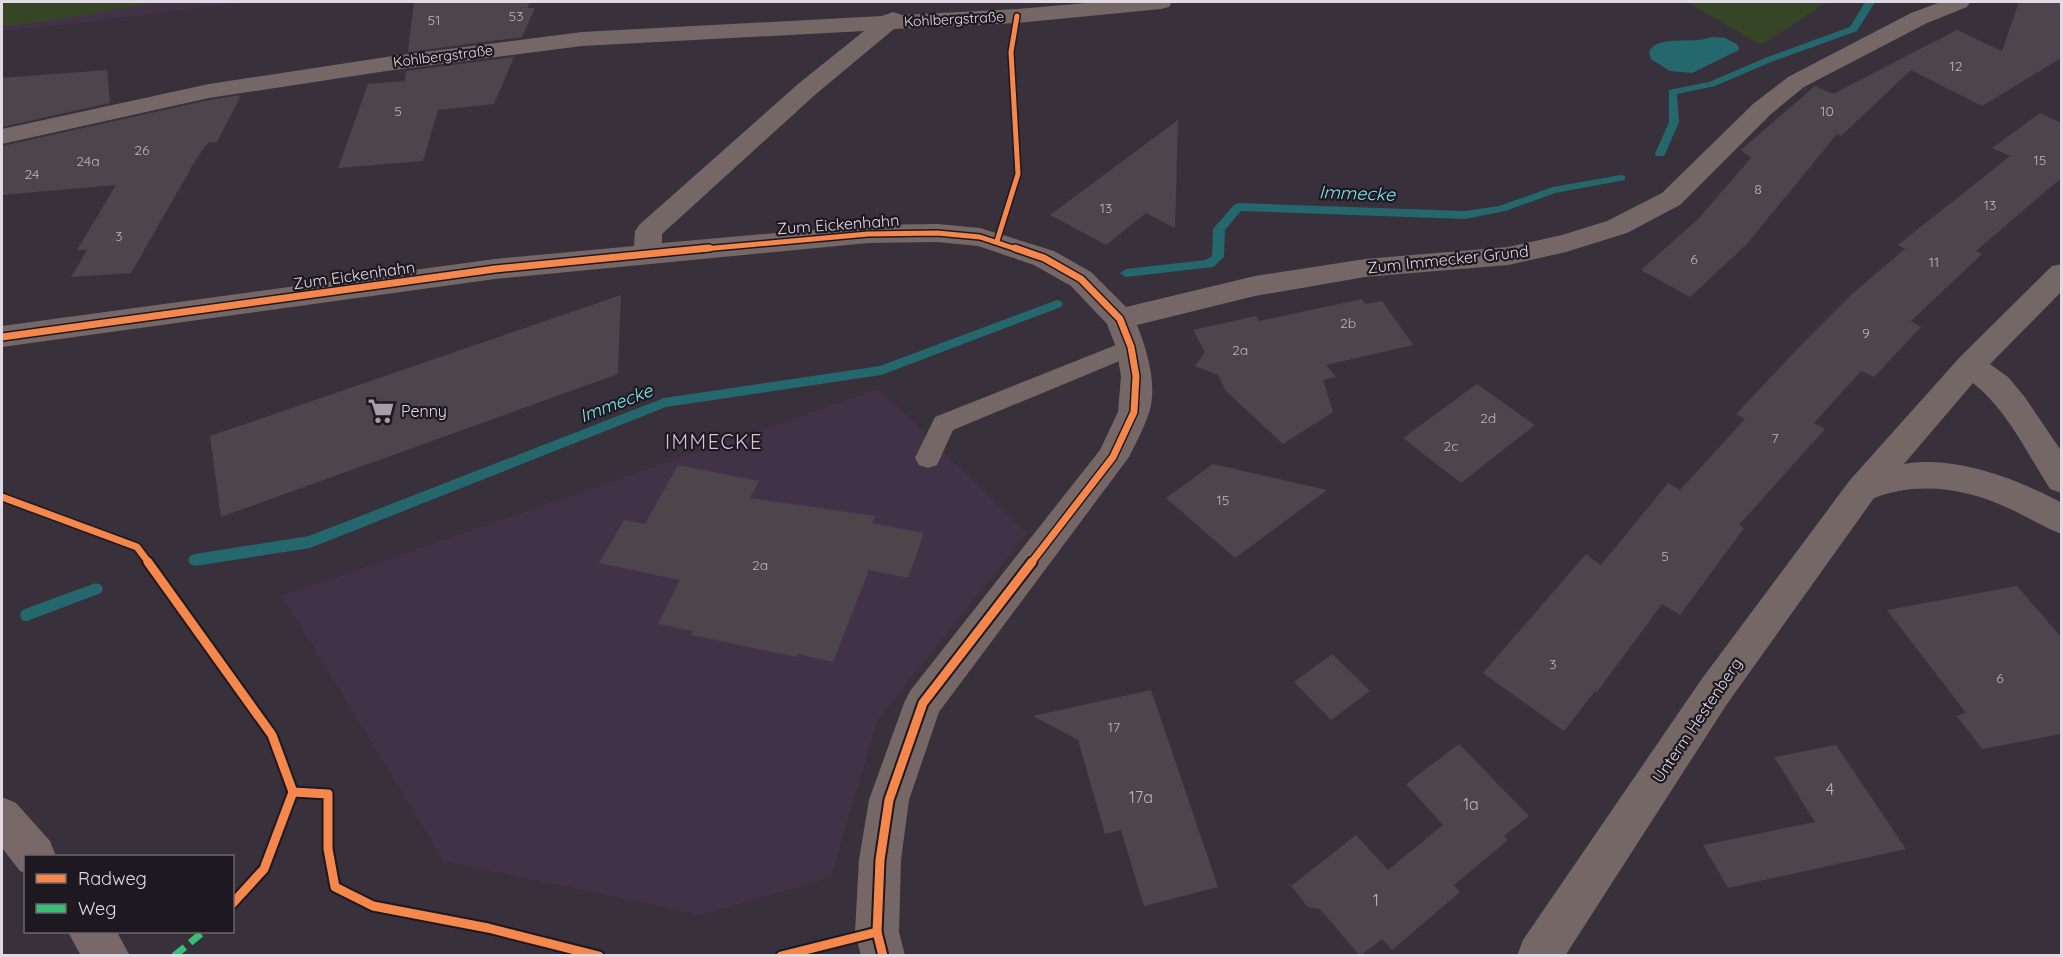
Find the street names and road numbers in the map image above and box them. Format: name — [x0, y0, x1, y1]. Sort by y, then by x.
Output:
street label: Kohlbergstraße — [903, 7, 1005, 31]
street label: Kohlbergstraße — [392, 41, 494, 71]
street label: Zum Eickenhahn — [776, 210, 900, 238]
street label: Zum Immecker Grund — [1366, 241, 1530, 277]
street label: Zum Eickenhahn — [292, 257, 416, 293]
street label: Unterm Hestenberg — [1648, 654, 1746, 786]

